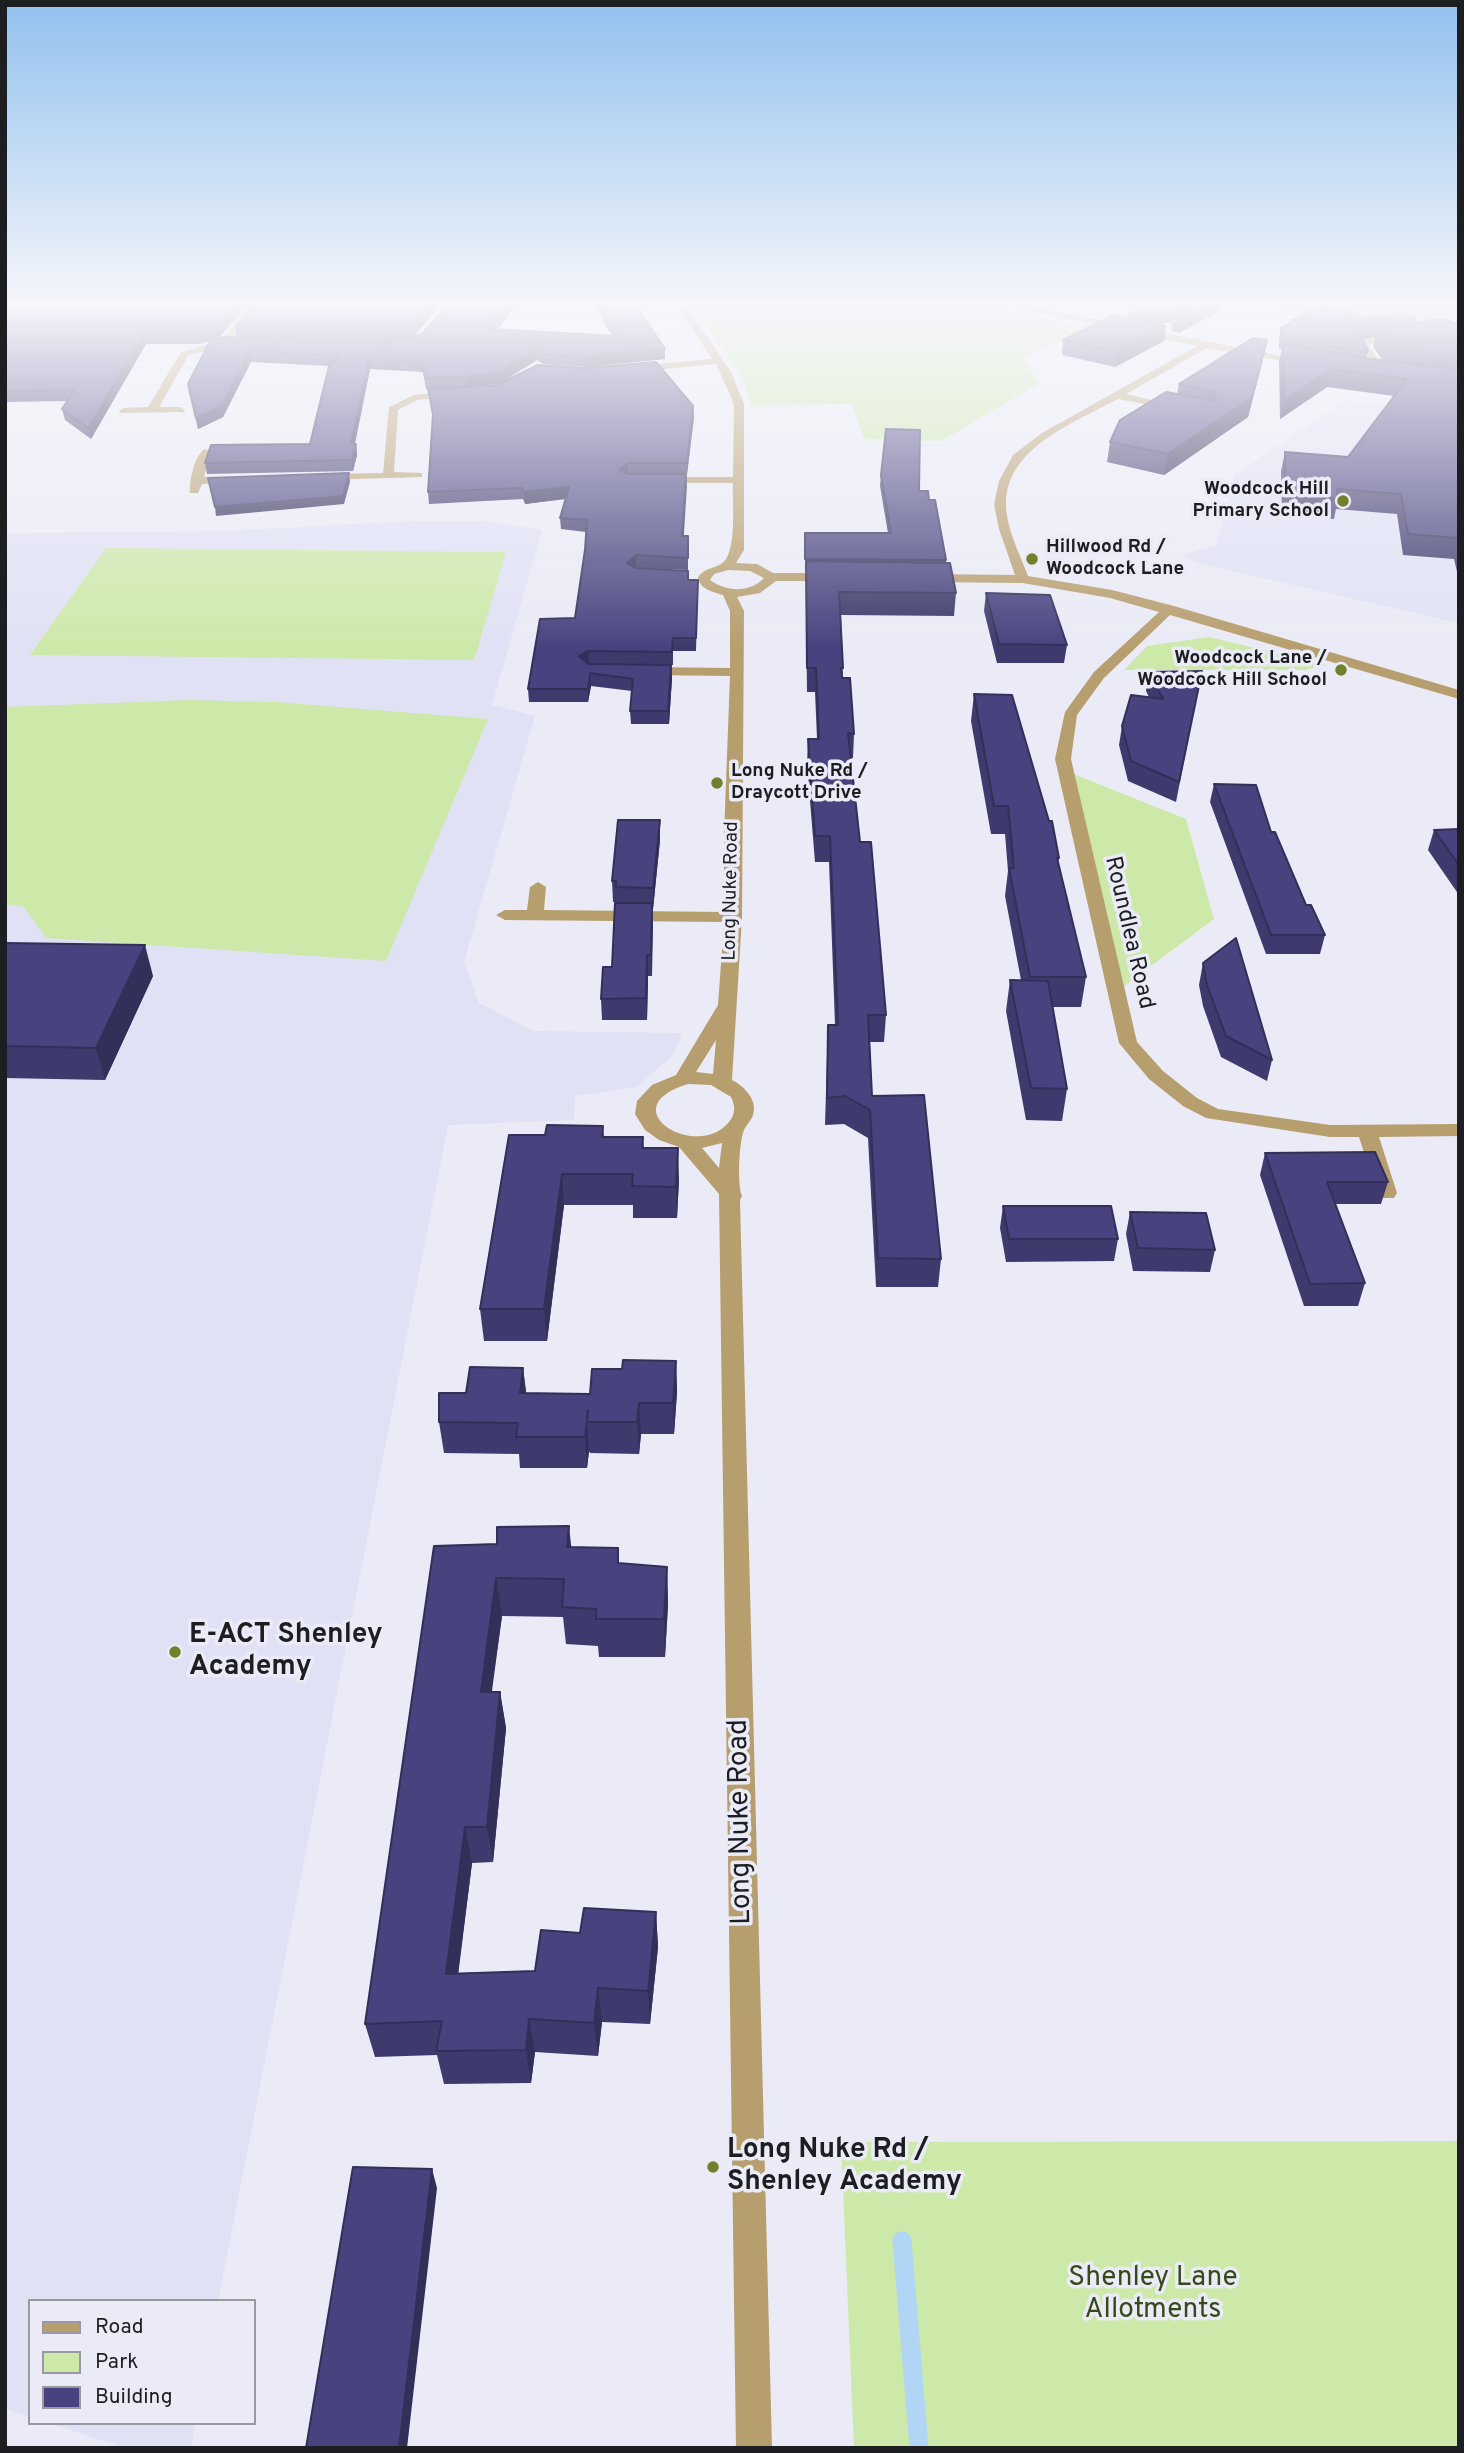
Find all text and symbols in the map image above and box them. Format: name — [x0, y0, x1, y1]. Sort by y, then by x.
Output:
place label: Woodcock Hill Primary School — [1193, 479, 1329, 523]
marker: Woodcock Hill Primary School — [1335, 493, 1351, 509]
place label: Hillwood Rd / Woodcock Lane — [1046, 537, 1184, 581]
marker: Hillwood Rd / Woodcock Lane — [1024, 551, 1040, 567]
place label: Woodcock Lane / Woodcock Hill School — [1137, 648, 1327, 692]
marker: Woodcock Lane / Woodcock Hill School — [1333, 662, 1349, 678]
place label: Long Nuke Rd / Draycott Drive — [731, 761, 868, 805]
marker: Long Nuke Rd / Draycott Drive — [709, 775, 725, 791]
street label: Long Nuke Road — [719, 821, 745, 961]
street label: Roundlea Road — [1097, 854, 1159, 1012]
place label: E-ACT Shenley Academy — [189, 1619, 383, 1685]
marker: E-ACT Shenley Academy — [167, 1644, 183, 1660]
street label: Long Nuke Road — [723, 1719, 761, 1925]
place label: Long Nuke Rd / Shenley Academy — [727, 2134, 962, 2200]
marker: Long Nuke Rd / Shenley Academy — [705, 2159, 721, 2175]
park label: Shenley Lane Allotments — [1068, 2262, 1238, 2328]
legend — [28, 2299, 256, 2425]
text: Road — [95, 2314, 144, 2341]
text: Park — [95, 2349, 138, 2376]
text: Building — [95, 2384, 173, 2411]

